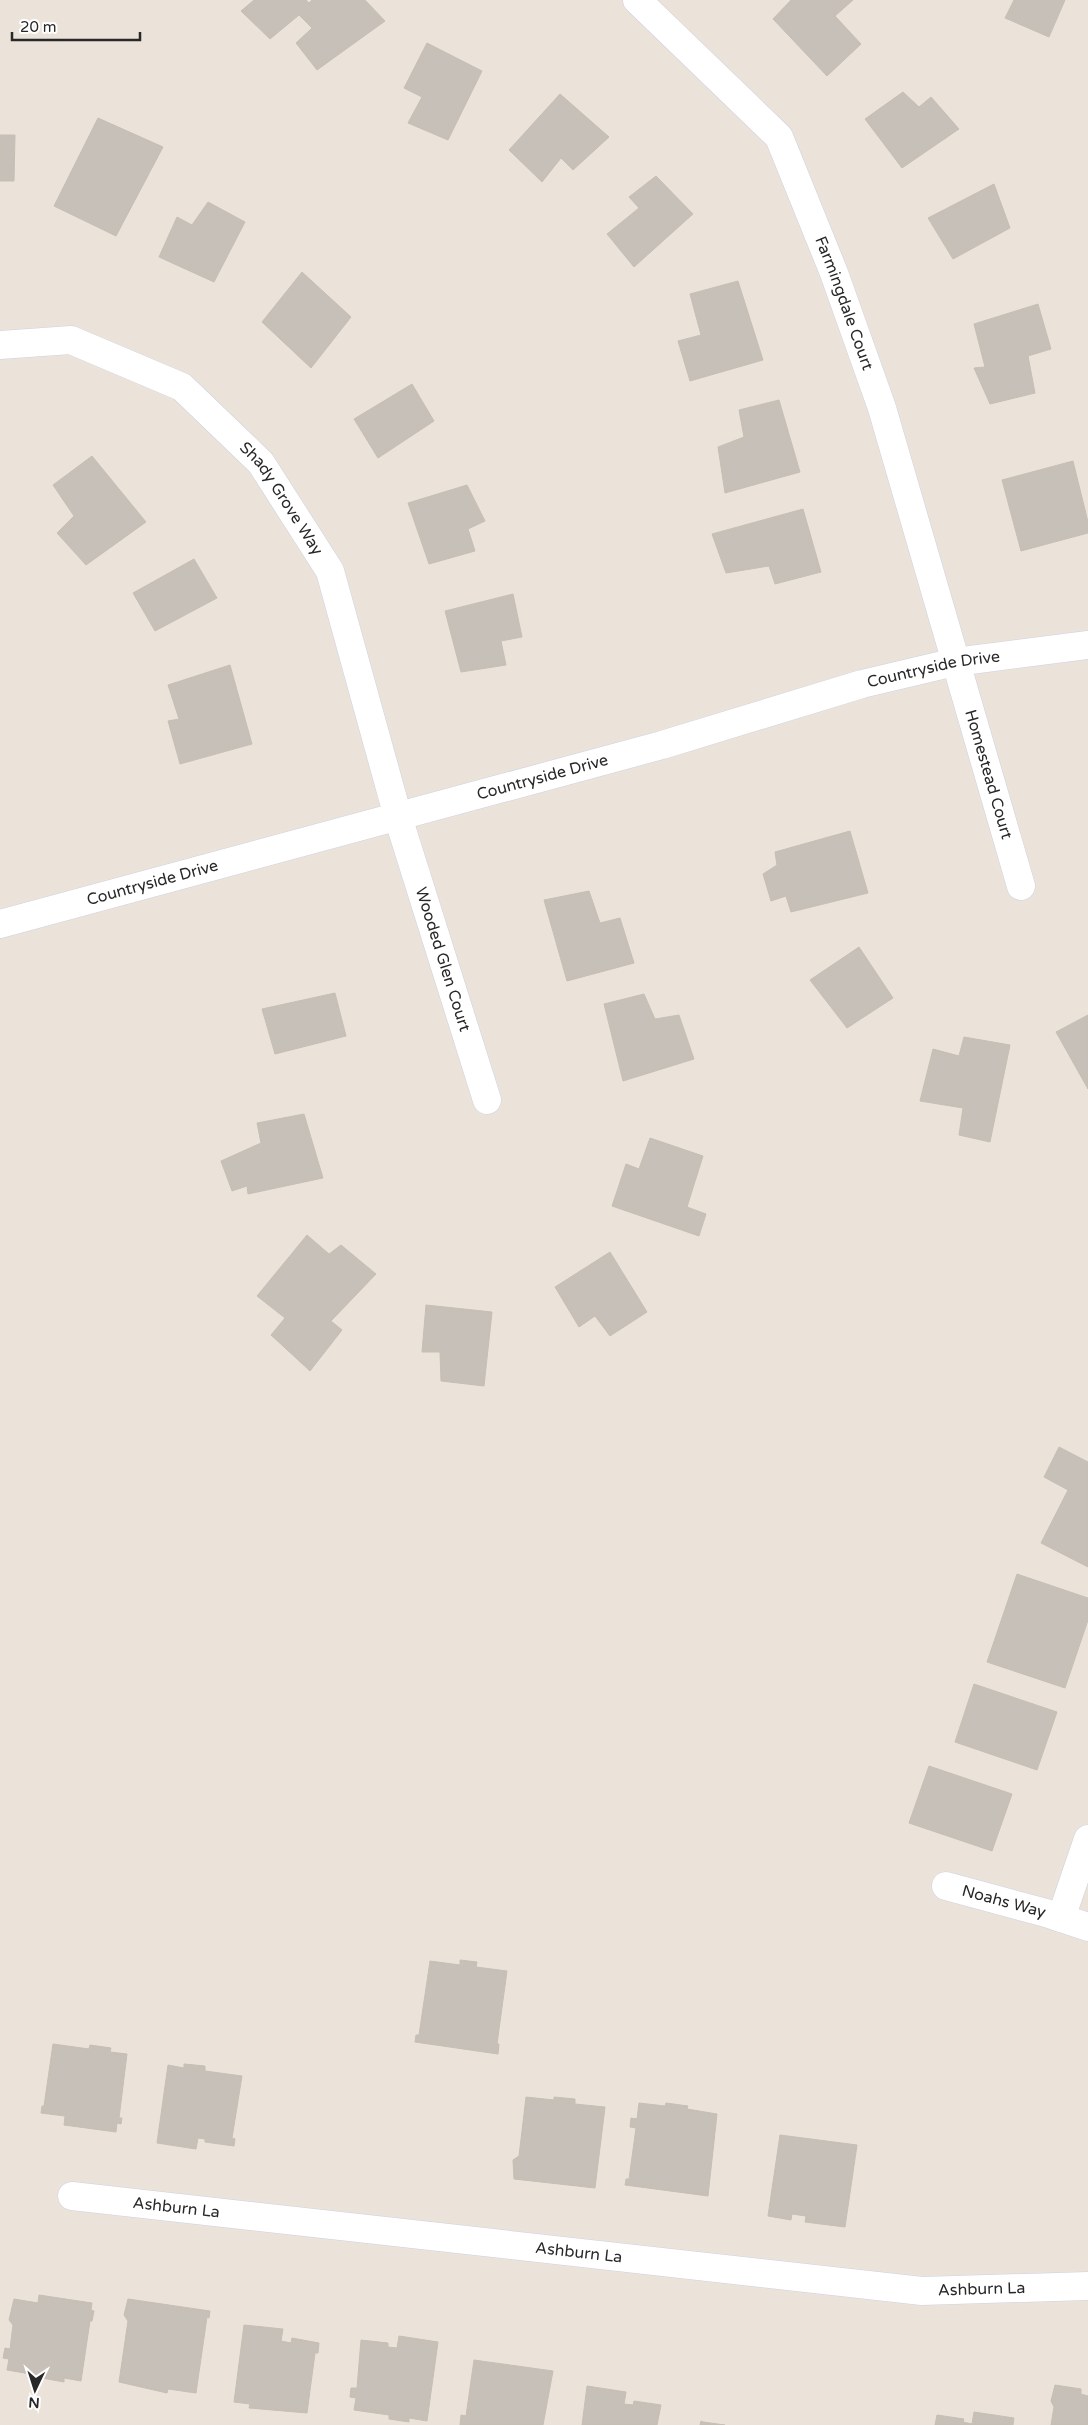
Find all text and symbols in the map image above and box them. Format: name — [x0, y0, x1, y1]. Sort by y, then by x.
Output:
scale bar — [12, 10, 140, 42]
text: 20 m — [20, 18, 57, 36]
street label: Farmingdale Court — [810, 233, 878, 373]
street label: Shady Grove Way — [235, 438, 328, 559]
street label: Countryside Drive — [865, 646, 1001, 692]
street label: Homestead Court — [960, 707, 1017, 842]
street label: Countryside Drive — [475, 750, 610, 805]
street label: Countryside Drive — [85, 855, 220, 910]
street label: Wooded Glen Court — [411, 885, 475, 1034]
street label: Noahs Way — [960, 1881, 1048, 1923]
street label: Ashburn La — [132, 2193, 221, 2222]
street label: Ashburn La — [534, 2238, 623, 2267]
street label: Ashburn La — [938, 2278, 1026, 2301]
north arrow — [10, 2365, 60, 2415]
text: N — [28, 2394, 40, 2411]

